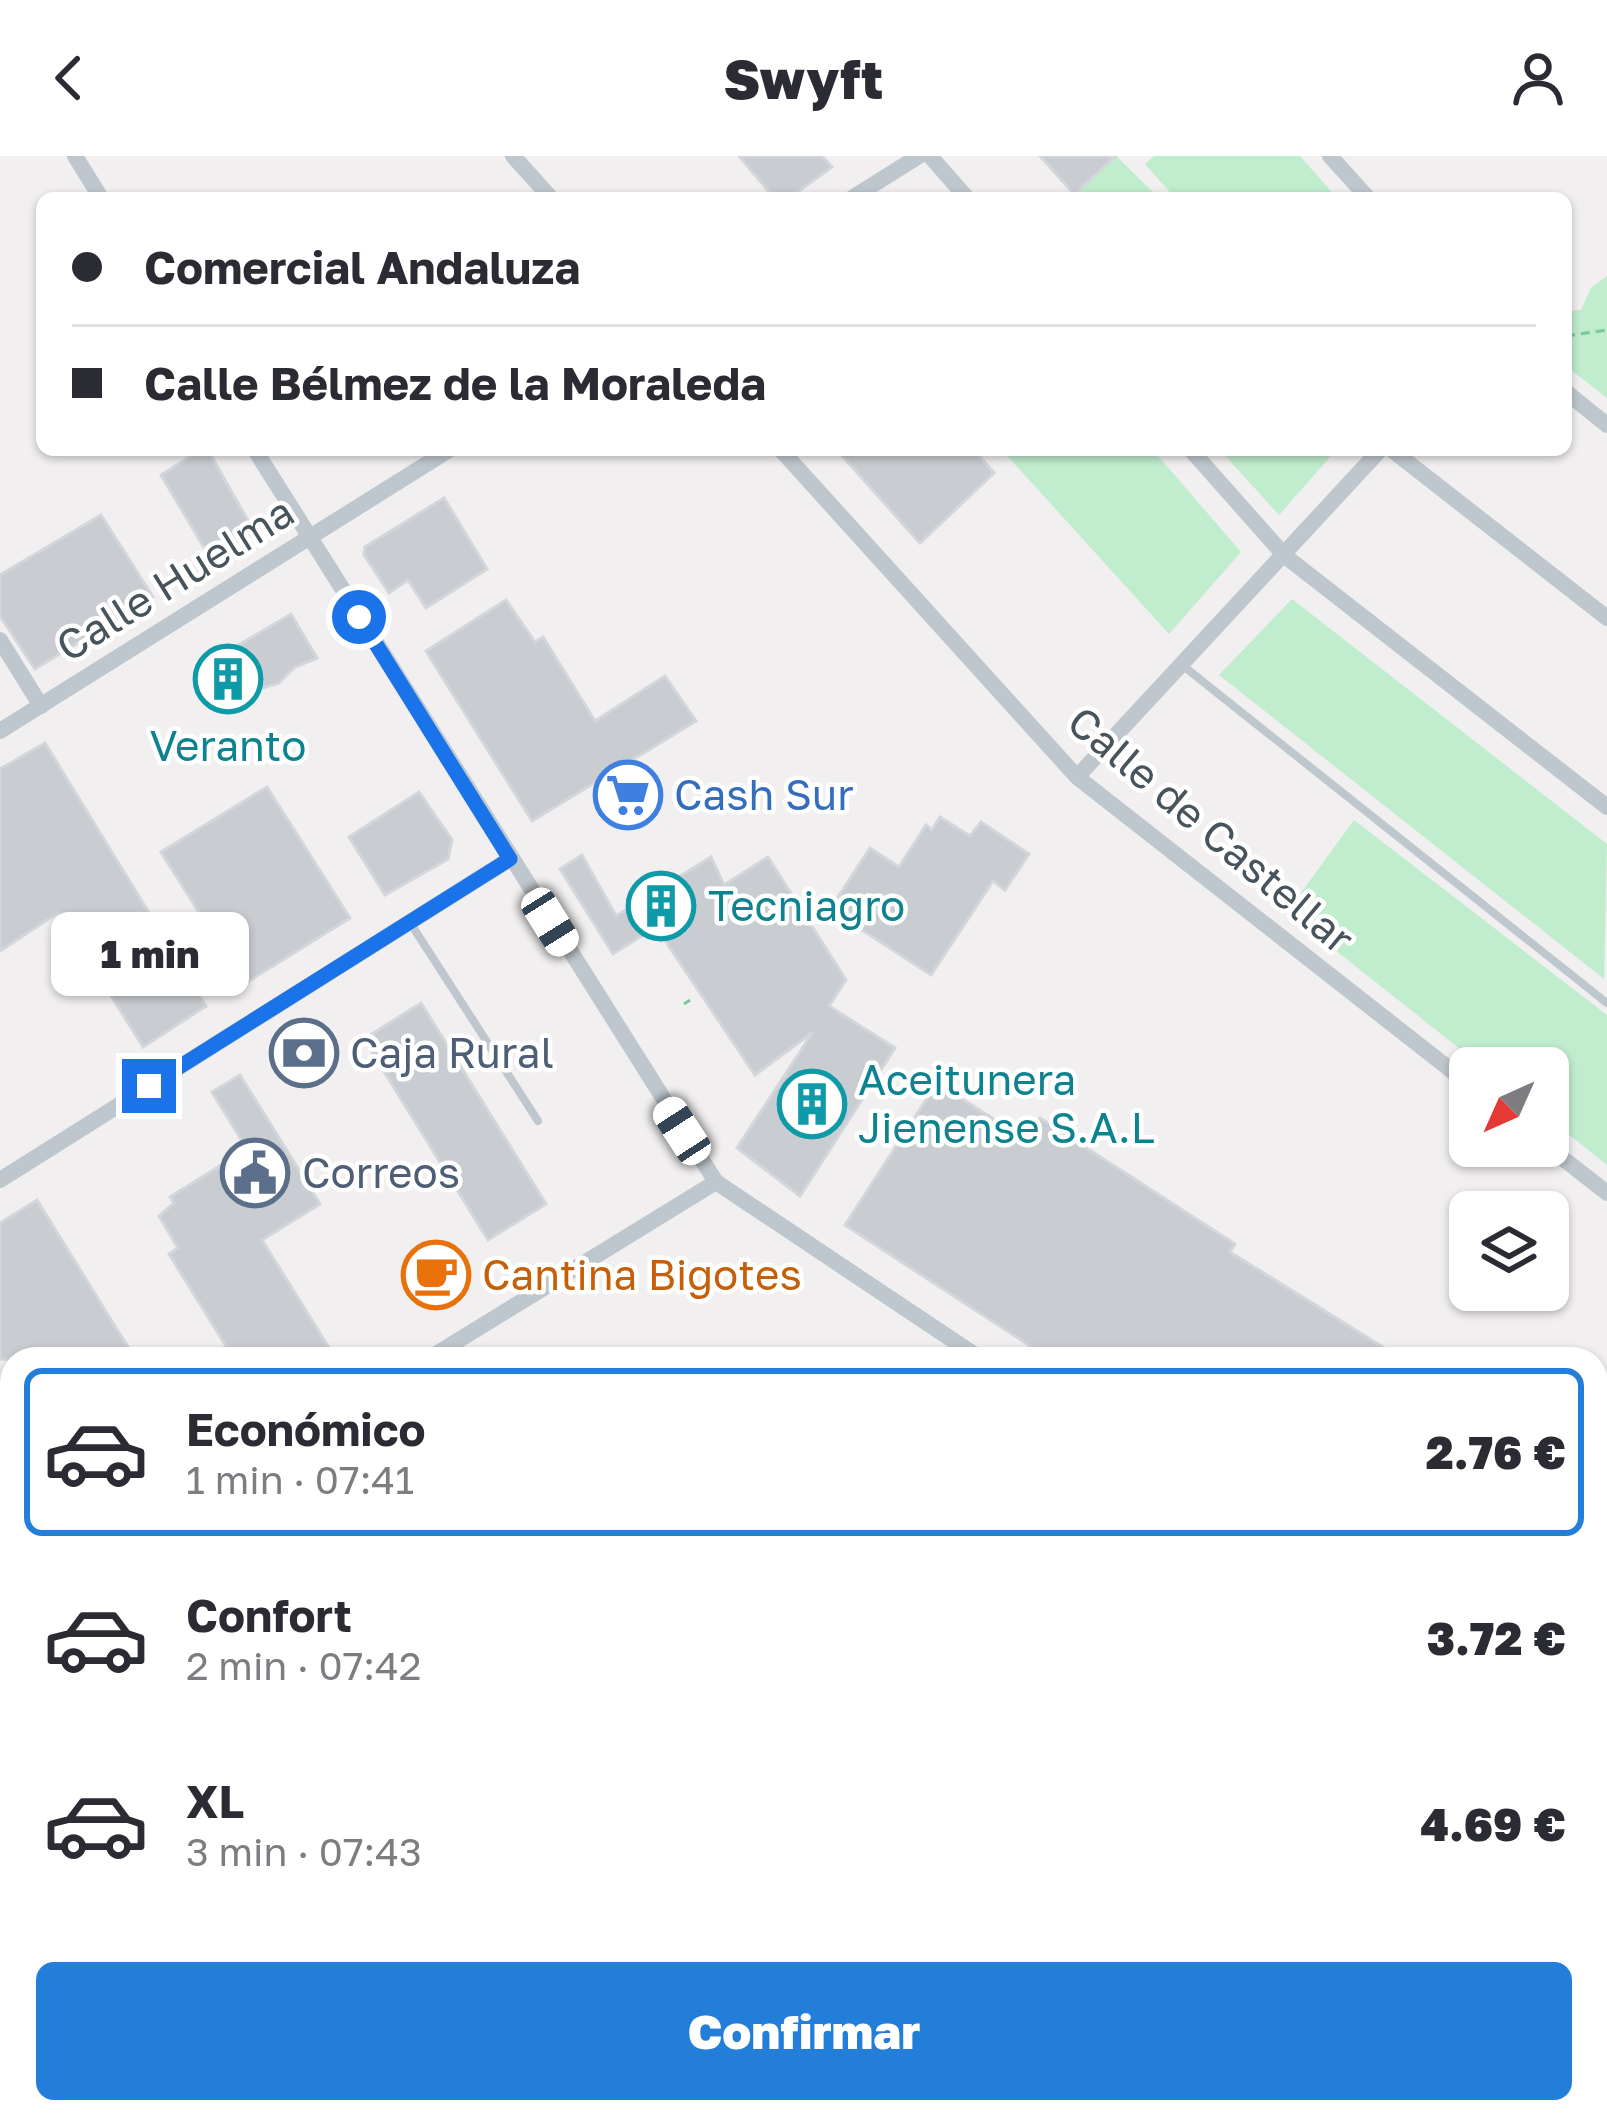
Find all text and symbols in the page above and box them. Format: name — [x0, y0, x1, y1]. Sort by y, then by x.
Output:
icon: back — [36, 45, 102, 111]
icon: person — [1505, 45, 1571, 111]
text: Swyft — [724, 46, 883, 111]
text: Comercial Andaluza — [144, 240, 580, 294]
text: Calle Bélmez de la Moraleda — [144, 356, 766, 410]
street label: Calle Huelma — [47, 486, 302, 671]
route start — [332, 590, 386, 644]
building icon: Veranto — [193, 644, 263, 714]
street label: Calle de Castellar — [1059, 695, 1364, 963]
place label: Veranto — [149, 720, 307, 770]
supermarket icon: Cash Sur — [593, 760, 663, 830]
place label: Cash Sur — [674, 769, 854, 819]
building icon: Tecniagro — [626, 871, 696, 941]
place label: Tecniagro — [708, 880, 905, 930]
car — [516, 882, 584, 962]
callout: 1 min — [50, 912, 248, 996]
text: 1 min — [100, 930, 200, 977]
bank icon: Caja Rural — [269, 1018, 339, 1088]
place label: Caja Rural — [350, 1027, 554, 1077]
north arrow — [1449, 1047, 1569, 1167]
map controls — [1449, 1047, 1569, 1311]
place label: Aceitunera Jienense S.A.L — [858, 1054, 1155, 1152]
route end — [122, 1059, 176, 1113]
building icon: Aceitunera Jienense S.A.L — [777, 1069, 847, 1139]
car — [647, 1091, 717, 1171]
public building icon: Correos — [220, 1138, 290, 1208]
place label: Correos — [302, 1147, 460, 1197]
button: layers — [1449, 1191, 1569, 1311]
cafe icon: Cantina Bigotes — [401, 1240, 471, 1310]
place label: Cantina Bigotes — [482, 1249, 802, 1299]
icon: car — [42, 1398, 150, 1506]
text: Económico — [186, 1402, 426, 1456]
text: 2.76 € — [1426, 1425, 1566, 1479]
text: 1 min · 07:41 — [186, 1456, 414, 1503]
icon: car — [42, 1584, 150, 1692]
text: Confort — [186, 1588, 352, 1642]
text: 3.72 € — [1427, 1611, 1566, 1665]
text: 2 min · 07:42 — [186, 1642, 421, 1689]
icon: car — [42, 1770, 150, 1878]
text: XL — [186, 1774, 244, 1828]
text: 4.69 € — [1420, 1797, 1566, 1851]
text: 3 min · 07:43 — [186, 1828, 422, 1875]
button: Confirmar — [36, 1962, 1572, 2100]

